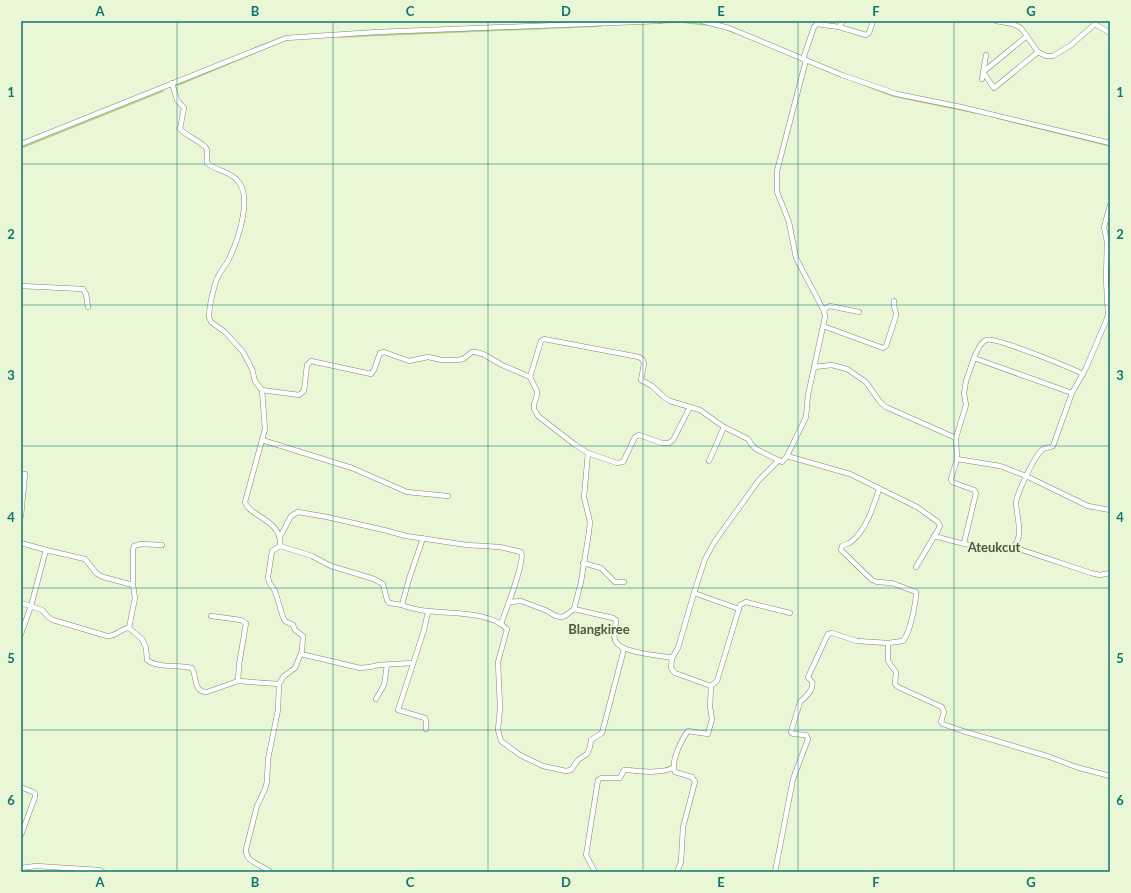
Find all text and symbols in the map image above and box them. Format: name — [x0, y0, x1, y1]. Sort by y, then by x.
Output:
text: A — [94, 3, 105, 19]
text: B — [251, 3, 260, 19]
text: C — [406, 3, 415, 19]
text: D — [561, 3, 571, 19]
text: E — [717, 3, 725, 19]
text: F — [872, 3, 880, 19]
text: G — [1026, 3, 1036, 19]
text: 1 — [7, 84, 15, 100]
text: 1 — [1116, 84, 1124, 100]
text: 2 — [7, 226, 15, 242]
text: 2 — [1116, 226, 1124, 242]
text: 3 — [7, 367, 15, 383]
text: 3 — [1116, 367, 1124, 383]
text: 4 — [7, 509, 15, 525]
text: 4 — [1116, 509, 1124, 525]
district label: Ateukcut — [967, 539, 1021, 555]
district label: Blangkiree — [568, 621, 630, 637]
text: 5 — [7, 650, 15, 666]
text: 5 — [1116, 650, 1124, 666]
text: 6 — [7, 792, 15, 808]
text: 6 — [1116, 792, 1124, 808]
text: A — [94, 874, 105, 890]
text: B — [251, 874, 260, 890]
text: C — [406, 874, 415, 890]
text: D — [561, 874, 571, 890]
text: E — [717, 874, 725, 890]
text: F — [872, 874, 880, 890]
text: G — [1026, 874, 1036, 890]

